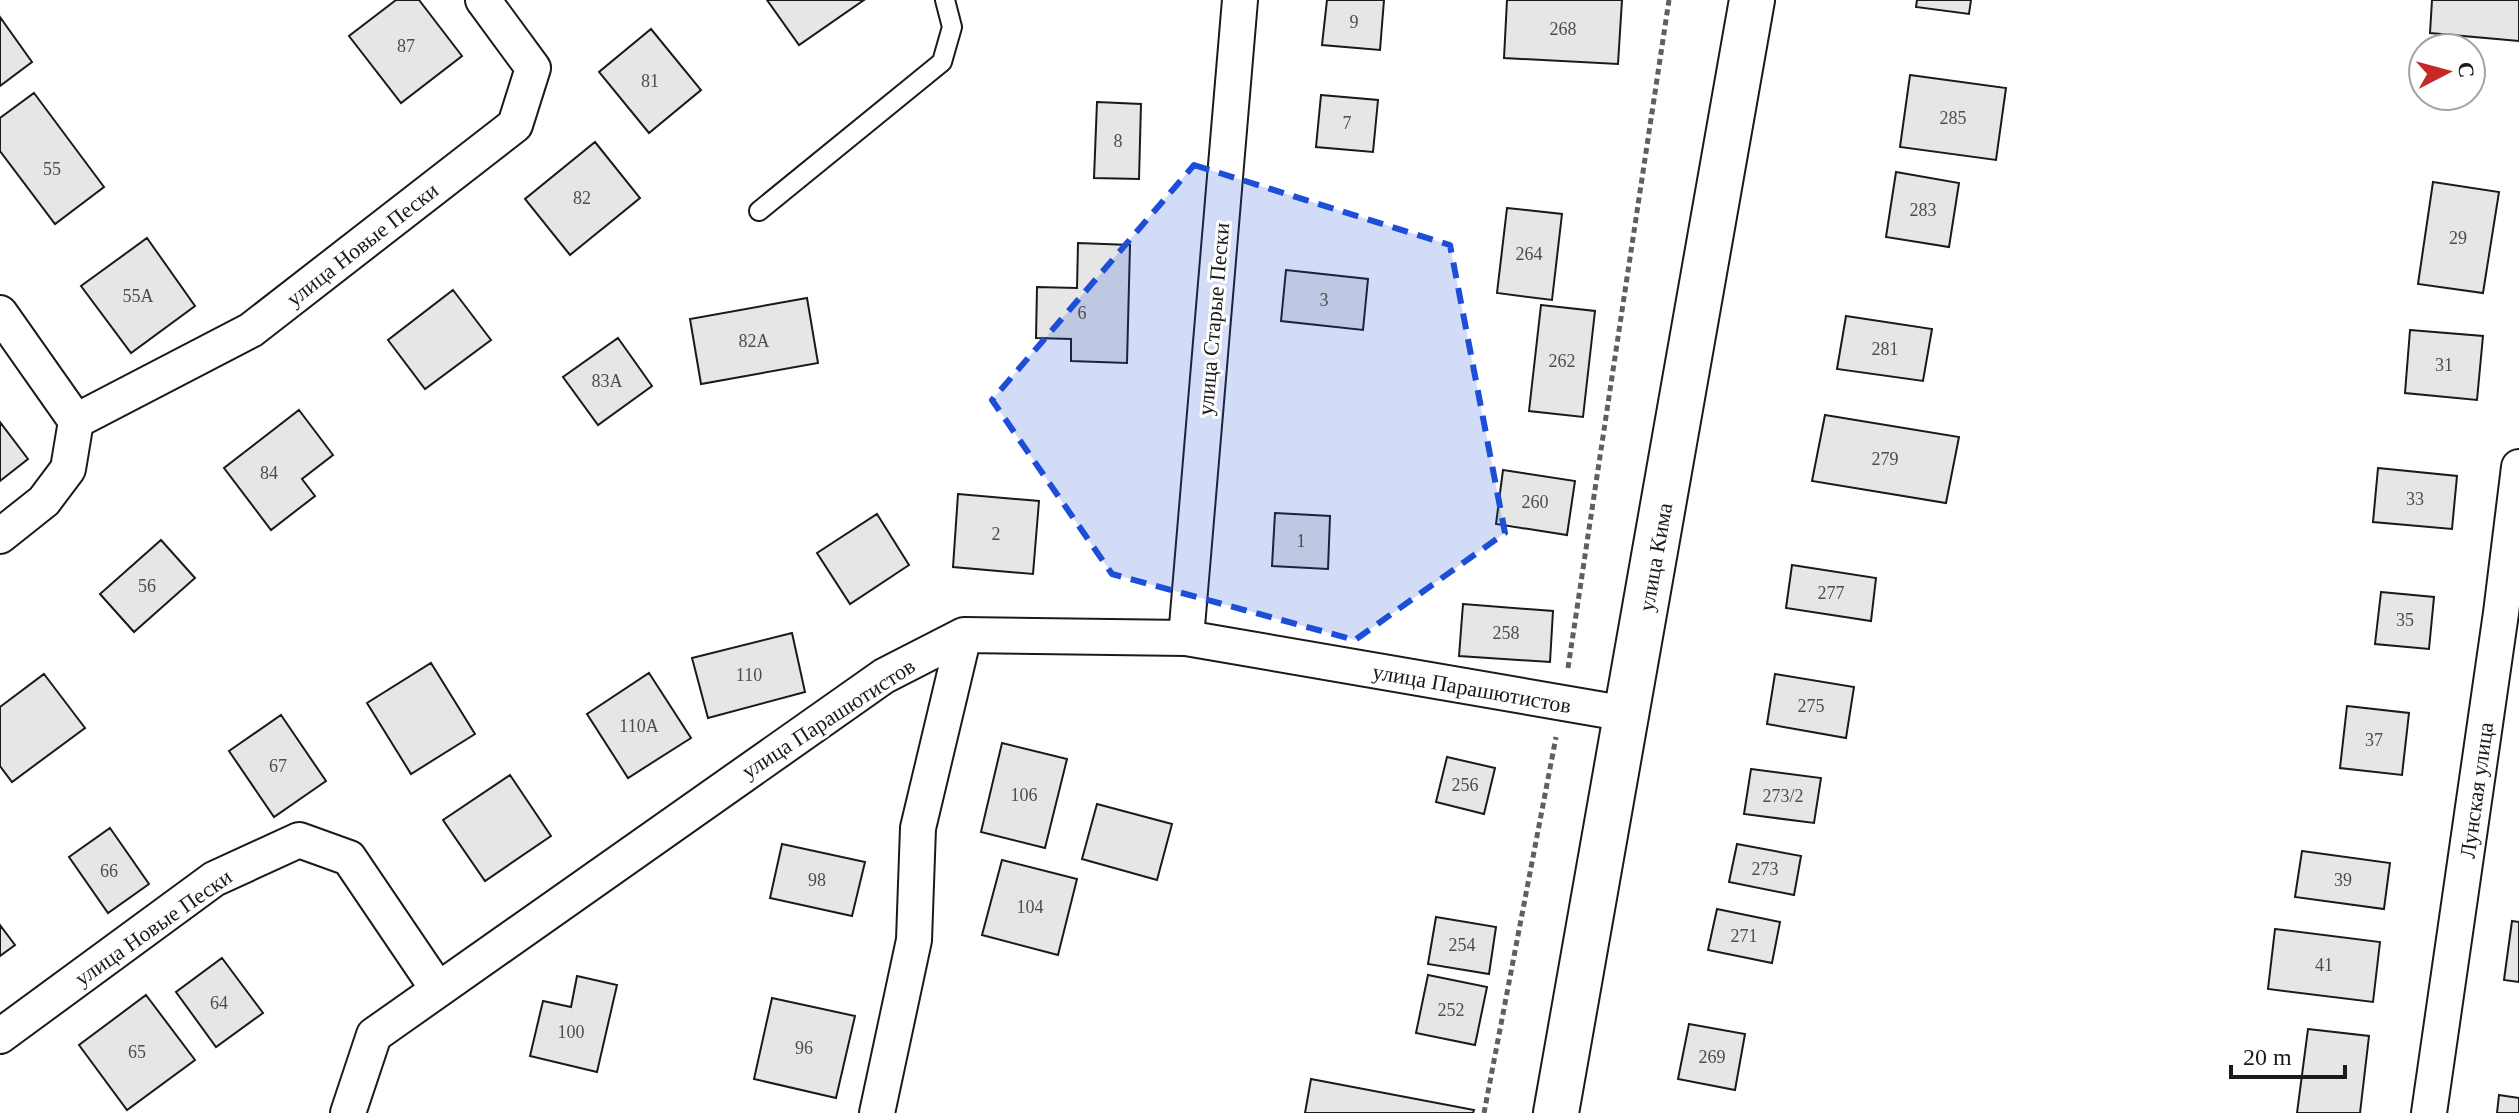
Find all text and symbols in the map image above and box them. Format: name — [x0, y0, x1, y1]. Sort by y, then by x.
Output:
house number: 9 — [1350, 12, 1359, 32]
house number: 268 — [1550, 19, 1577, 39]
north arrow — [2407, 32, 2487, 112]
house number: 87 — [397, 36, 415, 56]
text: С — [2453, 61, 2480, 79]
house number: 81 — [641, 71, 659, 91]
house number: 285 — [1940, 108, 1967, 128]
house number: 7 — [1343, 113, 1352, 133]
house number: 8 — [1114, 131, 1123, 151]
house number: 55 — [43, 159, 61, 179]
street label: улица Новые Пески — [281, 177, 443, 311]
house number: 82 — [573, 188, 591, 208]
house number: 283 — [1910, 200, 1937, 220]
street label: улица Старые Пески — [1193, 221, 1234, 416]
house number: 29 — [2449, 228, 2467, 248]
house number: 264 — [1516, 244, 1543, 264]
house number: 55А — [123, 286, 154, 306]
house number: 3 — [1320, 290, 1329, 310]
house number: 6 — [1078, 303, 1087, 323]
house number: 82А — [739, 331, 770, 351]
house number: 281 — [1872, 339, 1899, 359]
house number: 262 — [1549, 351, 1576, 371]
house number: 31 — [2435, 355, 2453, 375]
house number: 83А — [592, 371, 623, 391]
house number: 279 — [1872, 449, 1899, 469]
house number: 84 — [260, 463, 278, 483]
house number: 33 — [2406, 489, 2424, 509]
house number: 260 — [1522, 492, 1549, 512]
street label: улица Кима — [1634, 501, 1677, 613]
house number: 2 — [992, 524, 1001, 544]
house number: 1 — [1297, 531, 1306, 551]
house number: 56 — [138, 576, 156, 596]
house number: 277 — [1818, 583, 1845, 603]
house number: 35 — [2396, 610, 2414, 630]
house number: 258 — [1493, 623, 1520, 643]
street label: улица Парашютистов — [737, 653, 919, 784]
street label: улица Парашютистов — [1371, 659, 1573, 718]
house number: 110 — [736, 665, 762, 685]
house number: 275 — [1798, 696, 1825, 716]
house number: 110А — [619, 716, 659, 736]
street label: Лунская улица — [2455, 720, 2498, 860]
house number: 37 — [2365, 730, 2383, 750]
house number: 67 — [269, 756, 287, 776]
house number: 256 — [1452, 775, 1479, 795]
house number: 106 — [1011, 785, 1038, 805]
house number: 273/2 — [1762, 786, 1804, 806]
house number: 273 — [1752, 859, 1779, 879]
house number: 66 — [100, 861, 118, 881]
street label: улица Новые Пески — [70, 864, 237, 991]
house number: 98 — [808, 870, 826, 890]
house number: 39 — [2334, 870, 2352, 890]
house number: 104 — [1017, 897, 1044, 917]
house number: 271 — [1731, 926, 1758, 946]
house number: 254 — [1449, 935, 1476, 955]
house number: 41 — [2315, 955, 2333, 975]
house number: 64 — [210, 993, 228, 1013]
house number: 252 — [1438, 1000, 1465, 1020]
house number: 100 — [558, 1022, 585, 1042]
scale bar — [2231, 1029, 2345, 1079]
house number: 96 — [795, 1038, 813, 1058]
house number: 65 — [128, 1042, 146, 1062]
text: 20 m — [2243, 1044, 2292, 1070]
house number: 269 — [1699, 1047, 1726, 1067]

